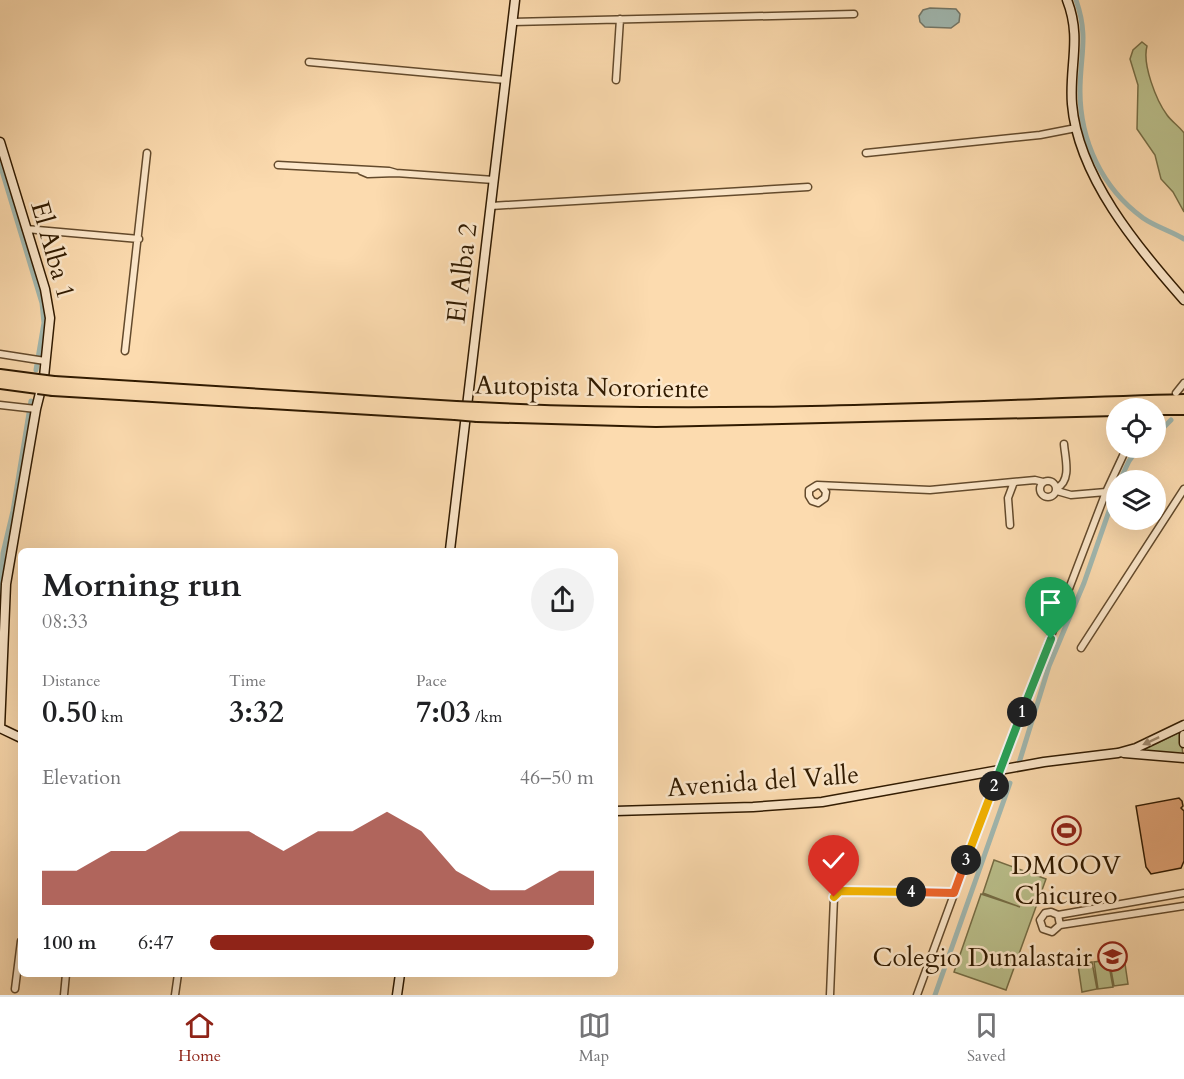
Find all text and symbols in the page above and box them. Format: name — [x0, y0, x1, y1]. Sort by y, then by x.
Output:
street label: El Alba 1 — [22, 197, 84, 303]
street label: El Alba 2 — [439, 221, 485, 325]
street label: Autopista Nororiente — [474, 367, 710, 407]
map controls — [1106, 398, 1166, 530]
button: locate — [1106, 398, 1166, 458]
button: layers — [1106, 470, 1166, 530]
text: Morning run — [42, 563, 242, 608]
button: share — [531, 568, 594, 631]
pin — [1025, 577, 1076, 639]
icon: arrive — [1034, 586, 1067, 619]
text: 08:33 — [42, 608, 88, 635]
text: Distance — [42, 670, 100, 692]
text: Time — [229, 670, 266, 692]
text: Pace — [416, 670, 447, 692]
text: 0.50 — [42, 692, 97, 733]
text: 3:32 — [229, 692, 284, 733]
text: 7:03 — [416, 692, 471, 733]
pin: 1 — [1007, 697, 1037, 727]
text: 1 — [1018, 701, 1026, 723]
text: km — [97, 706, 123, 728]
text: /km — [471, 706, 502, 728]
one-way arrow — [1143, 736, 1160, 745]
street label: Avenida del Valle — [666, 757, 860, 805]
text: Elevation — [42, 764, 121, 791]
text: 46–50 m — [520, 764, 594, 791]
pin: 2 — [979, 771, 1009, 801]
text: 2 — [990, 775, 998, 797]
sports icon: DMOOV Chicureo — [1050, 815, 1082, 847]
pin — [808, 835, 859, 897]
icon: check — [817, 844, 850, 877]
pin: 3 — [951, 845, 981, 875]
place label: DMOOV Chicureo — [1011, 848, 1122, 913]
text: 3 — [962, 849, 970, 871]
pin: 4 — [896, 877, 926, 907]
text: 4 — [907, 881, 915, 903]
text: 100 m — [42, 929, 97, 956]
text: 6:47 — [138, 929, 174, 956]
place label: Colegio Dunalastair — [873, 940, 1093, 975]
school or university icon: Colegio Dunalastair — [1097, 941, 1129, 973]
tab: Home — [178, 1009, 221, 1067]
tab: Map — [578, 1009, 611, 1067]
tab: Saved — [967, 1009, 1006, 1067]

